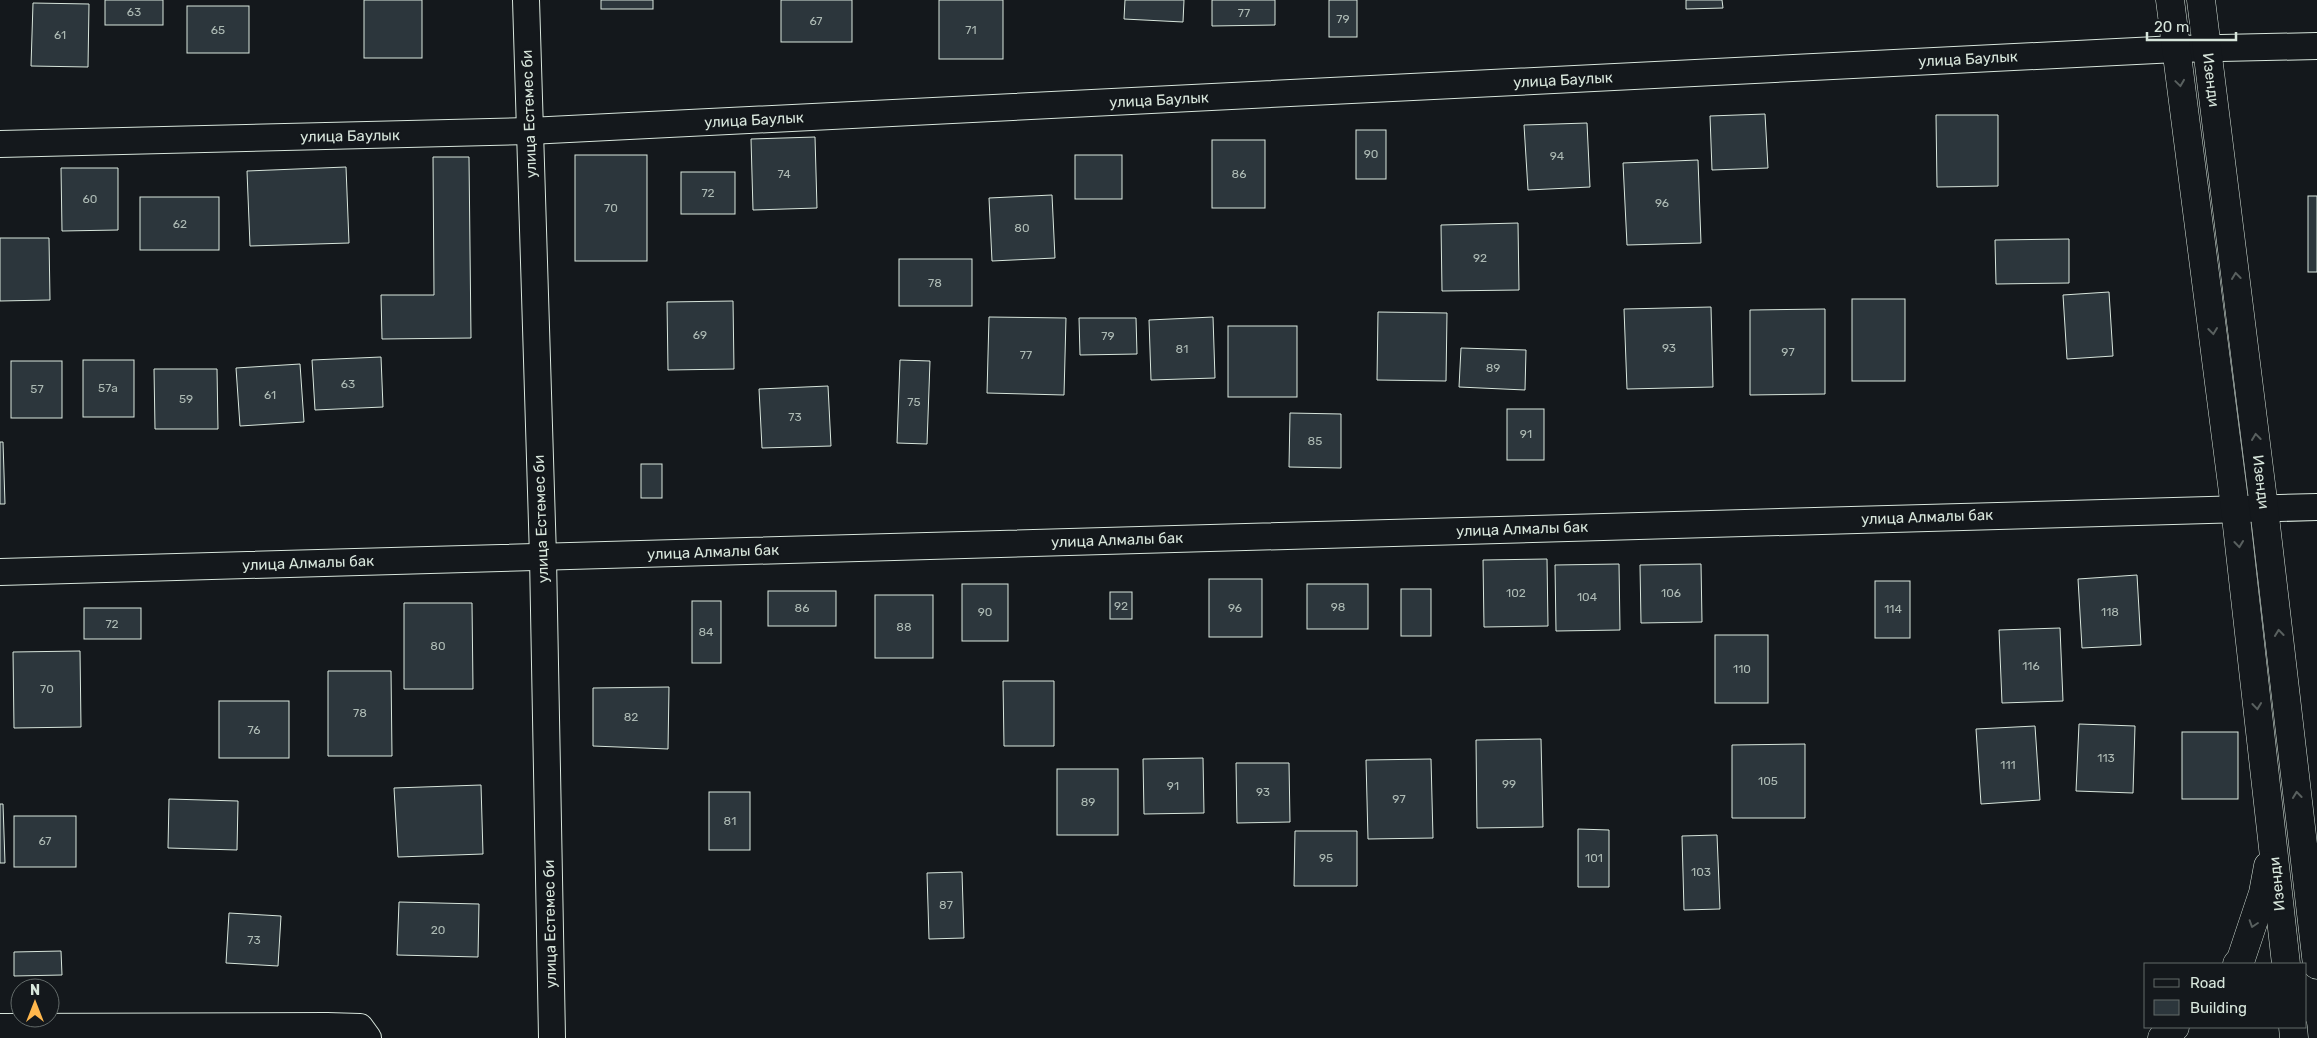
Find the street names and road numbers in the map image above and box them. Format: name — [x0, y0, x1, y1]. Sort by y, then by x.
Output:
street label: улица Баулык — [1918, 47, 2018, 71]
street label: улица Естемес би — [518, 49, 540, 179]
street label: Изенди — [2199, 52, 2223, 108]
street label: улица Баулык — [1513, 68, 1613, 92]
street label: улица Баулык — [1109, 88, 1209, 112]
street label: улица Баулык — [704, 108, 804, 132]
street label: улица Баулык — [300, 126, 400, 146]
street label: улица Естемес би — [530, 454, 552, 584]
street label: Изенди — [2249, 454, 2273, 510]
street label: улица Алмалы бак — [1861, 506, 1993, 528]
street label: улица Алмалы бак — [1456, 518, 1588, 540]
street label: улица Алмалы бак — [1051, 529, 1183, 551]
street label: улица Алмалы бак — [647, 541, 779, 563]
street label: улица Алмалы бак — [242, 552, 374, 574]
street label: Изенди — [2265, 856, 2289, 912]
street label: улица Естемес би — [540, 860, 560, 988]

